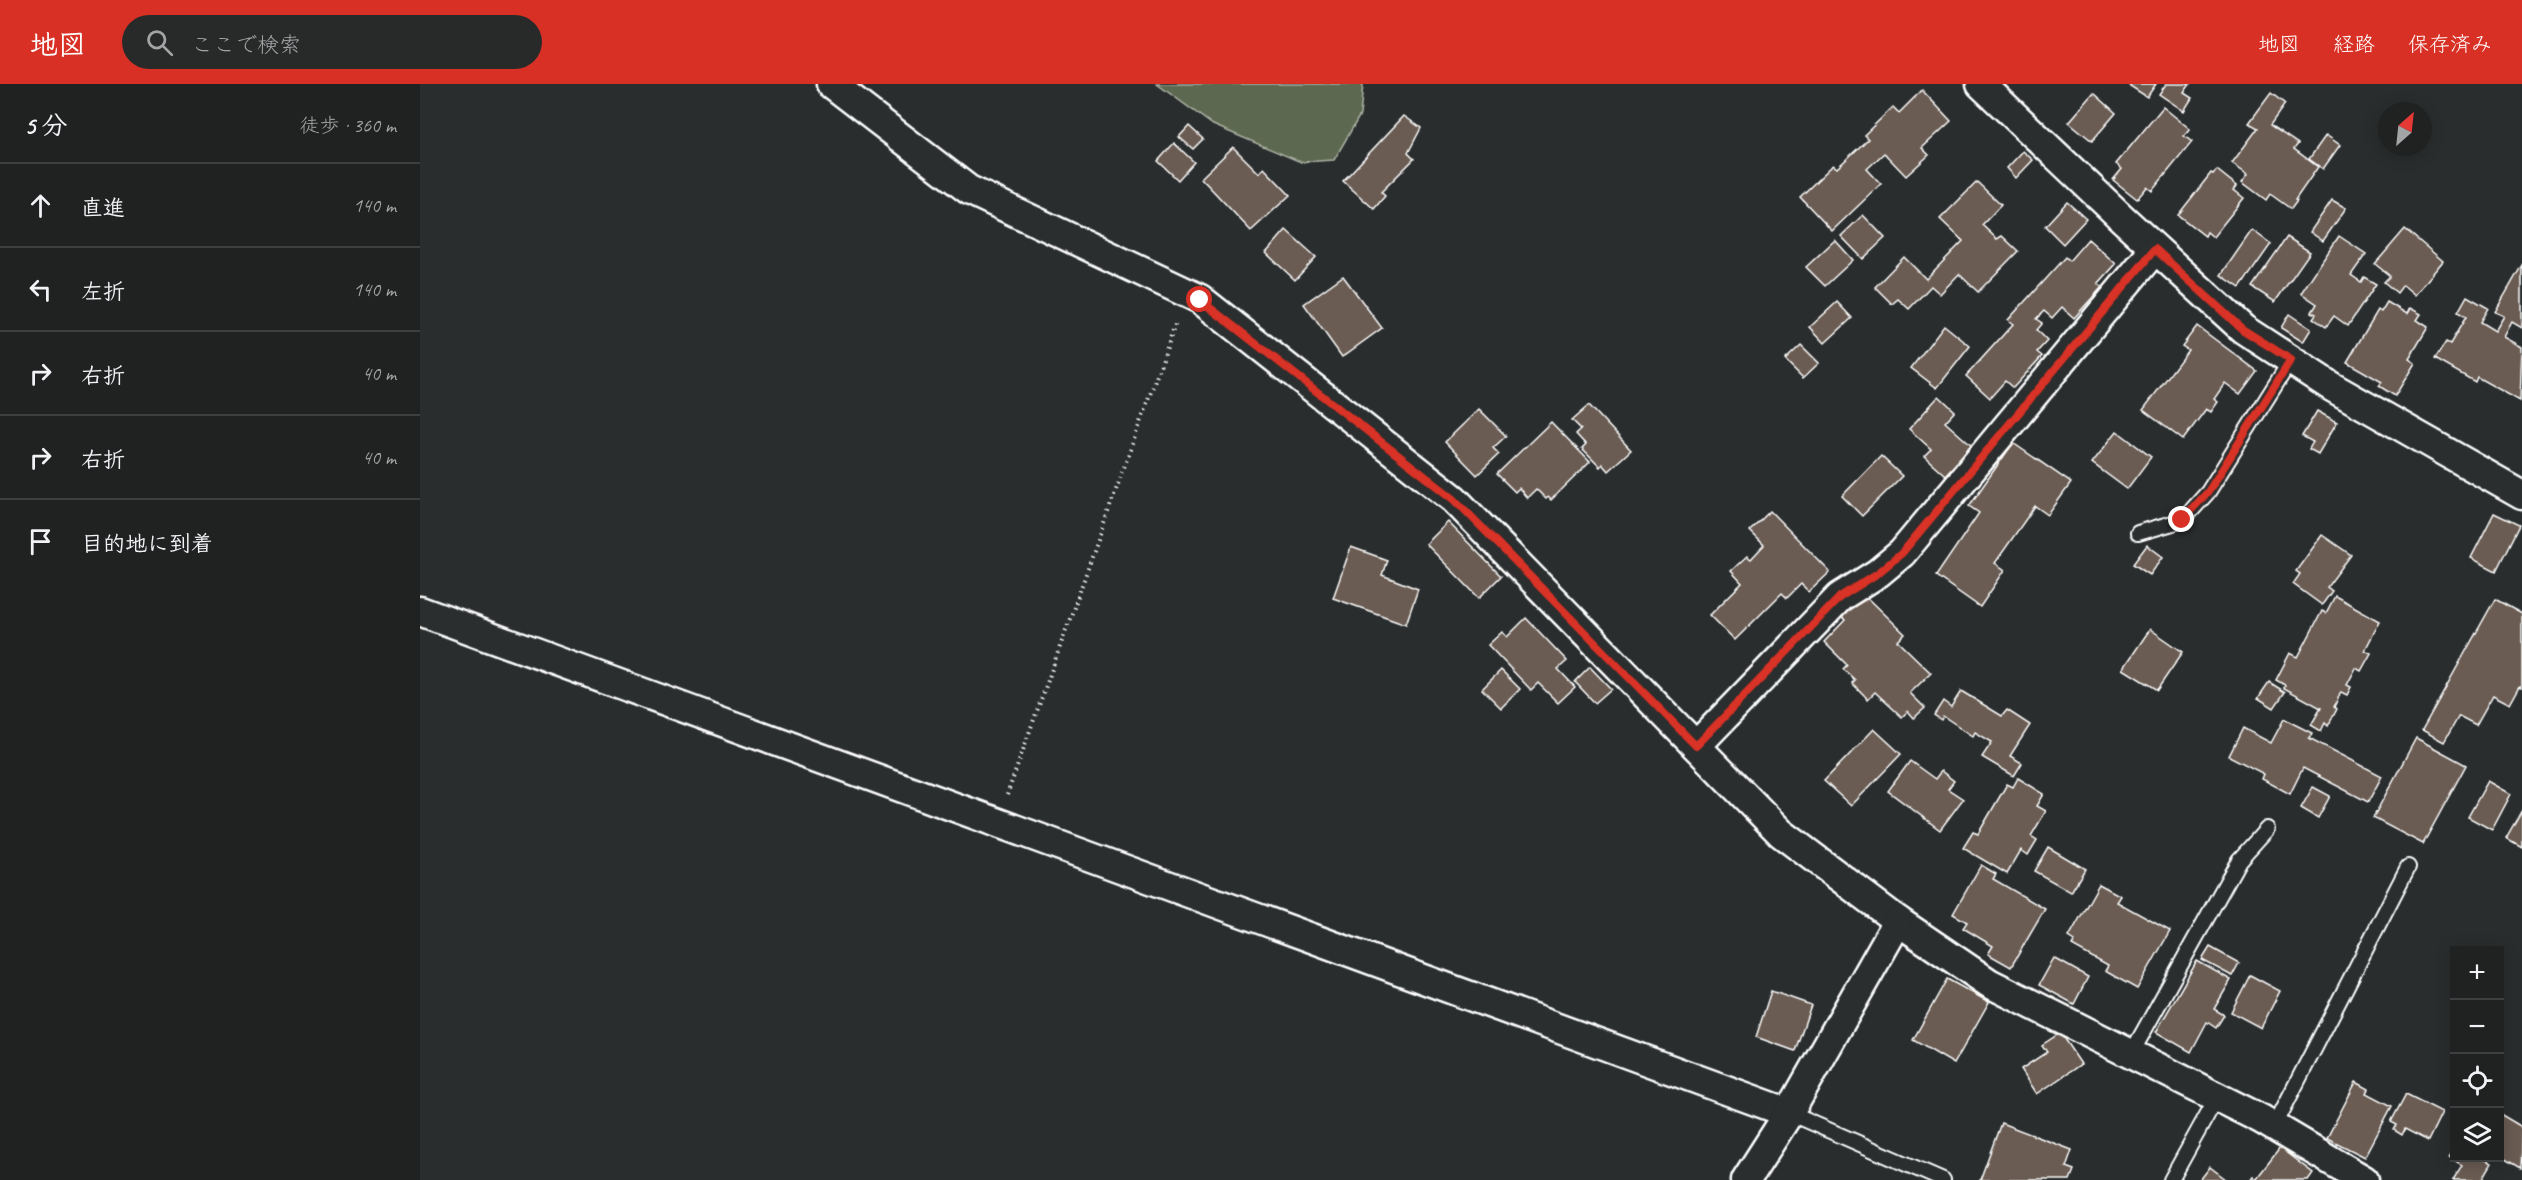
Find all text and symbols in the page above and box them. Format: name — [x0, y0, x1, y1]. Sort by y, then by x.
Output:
search box — [122, 15, 542, 69]
icon: search — [143, 26, 176, 59]
text: 地図 — [30, 27, 86, 62]
text: ここで検索 — [191, 31, 301, 59]
text: 地図 — [2258, 31, 2300, 57]
text: 経路 — [2333, 31, 2375, 57]
text: 保存済み — [2408, 31, 2492, 57]
north arrow — [2378, 102, 2432, 156]
text: 5 分 — [24, 109, 68, 142]
text: 徒歩 · 360 m — [300, 113, 396, 138]
icon: ahead — [24, 189, 57, 222]
text: 140 m — [353, 193, 396, 218]
text: 直進 — [81, 194, 125, 222]
icon: left — [24, 273, 57, 306]
text: 140 m — [353, 277, 396, 302]
text: 左折 — [81, 278, 125, 306]
route start — [1186, 286, 1212, 312]
icon: right — [24, 357, 57, 390]
text: 40 m — [362, 361, 396, 386]
text: 右折 — [81, 362, 125, 390]
icon: right — [24, 441, 57, 474]
text: 40 m — [362, 445, 396, 470]
text: 右折 — [81, 446, 125, 474]
route end — [2168, 506, 2194, 532]
icon: arrive — [24, 525, 57, 558]
text: 目的地に到着 — [81, 530, 213, 558]
map controls — [2450, 946, 2504, 1162]
button: + — [2450, 946, 2504, 1000]
button: − — [2450, 1000, 2504, 1054]
button: locate — [2450, 1054, 2504, 1108]
button: layers — [2450, 1108, 2504, 1162]

